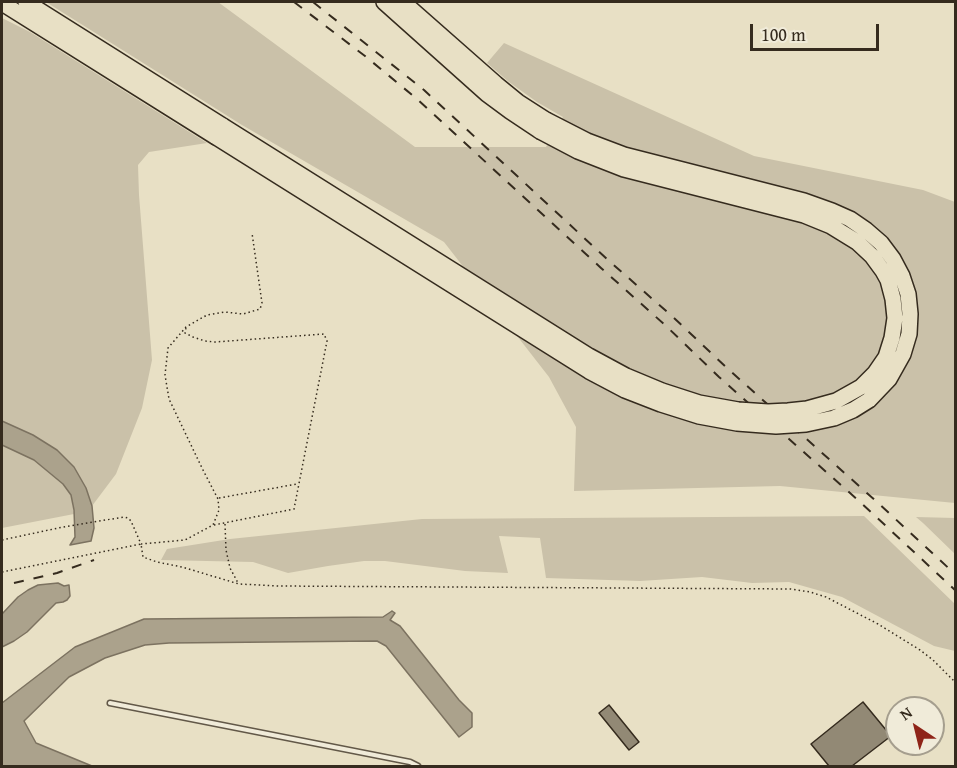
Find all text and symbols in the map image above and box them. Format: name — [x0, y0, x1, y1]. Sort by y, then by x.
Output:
scale bar — [753, 12, 882, 50]
text: 100 m — [761, 21, 806, 48]
north arrow — [885, 696, 945, 756]
text: N — [895, 700, 917, 726]

